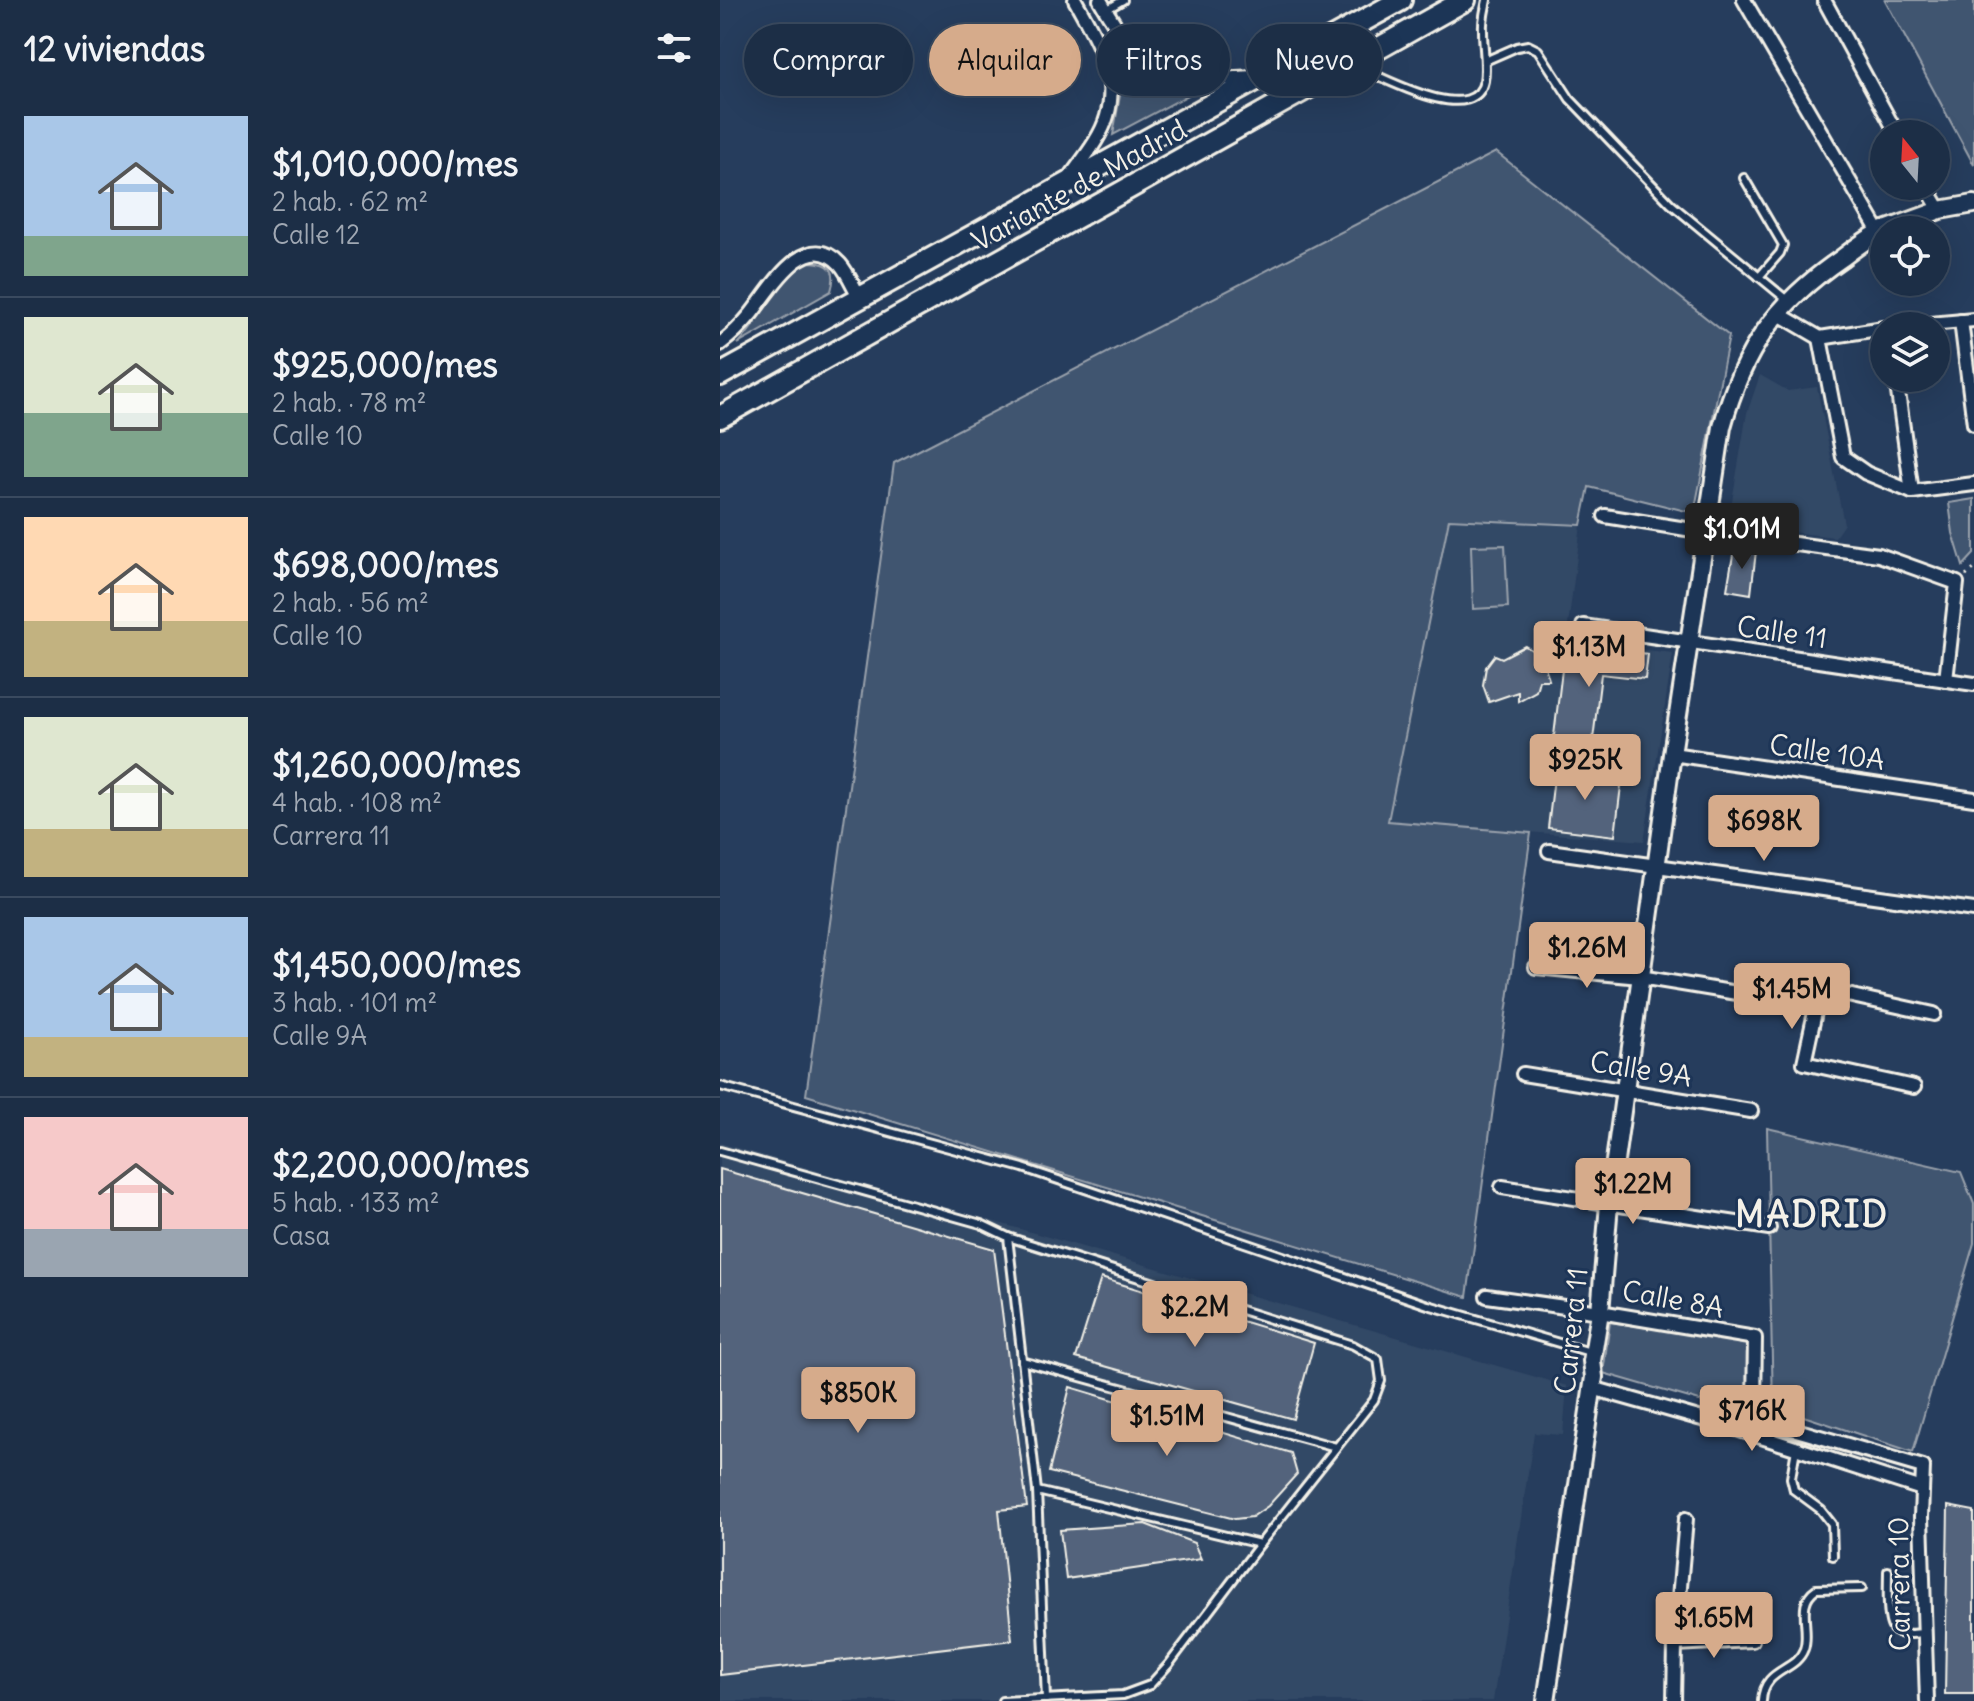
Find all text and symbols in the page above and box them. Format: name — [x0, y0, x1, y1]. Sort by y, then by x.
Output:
chip: Comprar — [744, 24, 913, 96]
chip: Alquilar — [929, 24, 1081, 96]
chip: Filtros — [1097, 24, 1230, 96]
chip: Nuevo — [1246, 24, 1382, 96]
icon: filters — [652, 26, 696, 70]
text: 12 viviendas — [24, 27, 205, 70]
street label: Variante de Madrid — [965, 111, 1193, 259]
north arrow — [1870, 120, 1950, 200]
map controls — [1870, 120, 1950, 392]
text: $1,010,000/mes — [272, 142, 519, 185]
icon: home — [88, 148, 184, 244]
text: 2 hab. · 62 m² — [272, 185, 428, 218]
button: locate — [1870, 216, 1950, 296]
text: Calle 12 — [272, 218, 360, 251]
button: layers — [1870, 312, 1950, 392]
text: $925,000/mes — [272, 343, 498, 386]
icon: home — [88, 349, 184, 445]
text: 2 hab. · 78 m² — [272, 386, 427, 419]
text: Calle 10 — [272, 419, 363, 452]
pin: $1.01M — [1677, 503, 1807, 571]
text: $1.01M — [1703, 512, 1781, 545]
text: $698,000/mes — [272, 543, 499, 586]
icon: home — [88, 549, 184, 645]
text: 2 hab. · 56 m² — [272, 586, 429, 619]
street label: Calle 11 — [1735, 608, 1829, 656]
text: Calle 10 — [272, 619, 363, 652]
pin: $1.13M — [1524, 621, 1654, 689]
text: $1.13M — [1552, 630, 1626, 663]
street label: Calle 10A — [1767, 726, 1887, 778]
pin: $925K — [1529, 734, 1641, 802]
text: $1,260,000/mes — [272, 743, 521, 786]
text: $925K — [1548, 743, 1622, 776]
icon: home — [88, 749, 184, 845]
text: 4 hab. · 108 m² — [272, 786, 442, 819]
pin: $698K — [1708, 795, 1820, 863]
text: $698K — [1726, 804, 1802, 837]
text: Carrera 11 — [272, 819, 390, 852]
pin: $1.26M — [1522, 922, 1652, 990]
text: $1.26M — [1547, 931, 1627, 964]
text: $1,450,000/mes — [272, 943, 521, 986]
icon: home — [88, 949, 184, 1045]
pin: $1.45M — [1727, 963, 1857, 1031]
text: $1.45M — [1752, 972, 1832, 1005]
text: 3 hab. · 101 m² — [272, 986, 437, 1019]
text: Calle 9A — [272, 1019, 367, 1052]
street label: Calle 9A — [1588, 1043, 1694, 1095]
text: $2,200,000/mes — [272, 1143, 529, 1186]
icon: home — [88, 1149, 184, 1245]
pin: $1.22M — [1568, 1158, 1698, 1226]
text: $1.22M — [1593, 1167, 1673, 1200]
text: 5 hab. · 133 m² — [272, 1186, 439, 1219]
district label: MADRID — [1735, 1192, 1889, 1237]
text: Casa — [272, 1219, 330, 1252]
street label: Carrera 11 — [1546, 1266, 1596, 1396]
street label: Calle 8A — [1619, 1272, 1727, 1326]
pin: $2.2M — [1139, 1281, 1251, 1349]
text: $2.2M — [1160, 1290, 1230, 1323]
pin: $850K — [802, 1367, 914, 1435]
text: $850K — [819, 1376, 897, 1409]
pin: $716K — [1696, 1385, 1808, 1453]
pin: $1.51M — [1102, 1390, 1232, 1458]
text: $716K — [1718, 1394, 1786, 1427]
text: $1.51M — [1129, 1399, 1205, 1432]
street label: Carrera 10 — [1880, 1516, 1918, 1652]
pin: $1.65M — [1649, 1592, 1779, 1660]
text: $1.65M — [1674, 1601, 1754, 1634]

